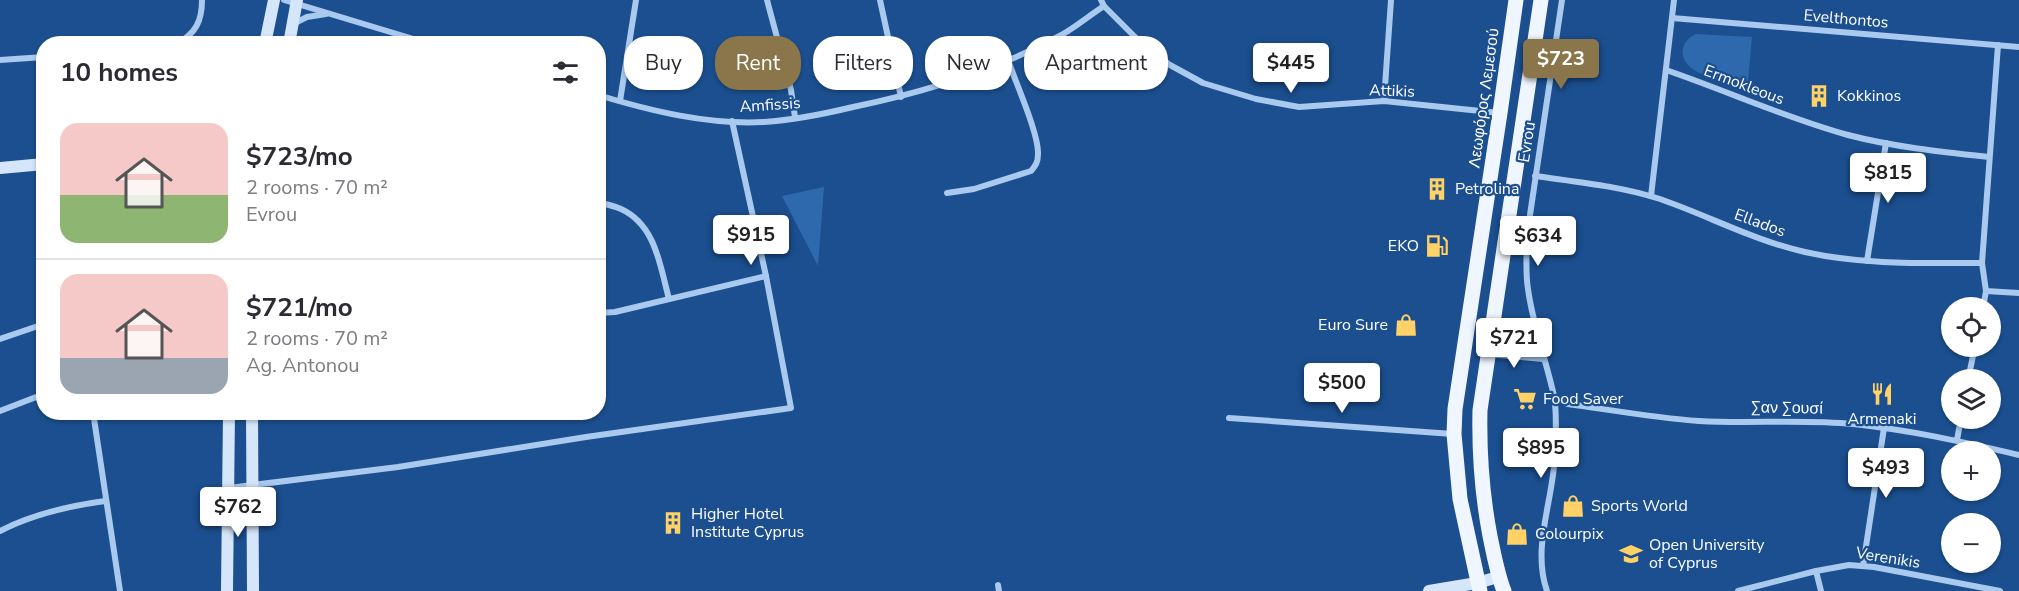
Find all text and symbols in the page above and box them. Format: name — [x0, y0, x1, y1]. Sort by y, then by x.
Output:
street label: Evelthontos — [1803, 4, 1889, 34]
street label: Λεωφόρος Λεμεσού — [1463, 27, 1505, 169]
chip: Buy — [624, 36, 703, 90]
chip: Rent — [715, 36, 801, 90]
chip: Filters — [813, 36, 913, 90]
chip: New — [925, 36, 1012, 90]
chip: Apartment — [1024, 36, 1168, 90]
pin: $723 — [1525, 39, 1597, 90]
pin: $445 — [1255, 43, 1327, 94]
text: $723 — [1537, 45, 1585, 72]
text: $445 — [1267, 49, 1315, 76]
text: 10 homes — [60, 55, 178, 90]
icon: filters — [549, 56, 582, 89]
street label: Ermokleous — [1701, 60, 1787, 110]
street label: Attikis — [1369, 79, 1415, 103]
building icon: Kokkinos — [1806, 83, 1832, 109]
place label: Kokkinos — [1837, 85, 1901, 107]
street label: Amfissis — [739, 92, 801, 118]
street label: Evrou — [1513, 120, 1541, 164]
text: $723/mo — [246, 139, 353, 174]
icon: home — [108, 147, 180, 219]
pin: $815 — [1852, 153, 1924, 204]
text: $815 — [1864, 159, 1912, 186]
text: 2 rooms · 70 m² — [246, 174, 388, 201]
building icon: Petrolina — [1424, 176, 1450, 202]
place label: Petrolina — [1455, 178, 1519, 200]
text: Evrou — [246, 201, 297, 228]
street label: Ellados — [1731, 204, 1789, 242]
pin: $915 — [715, 215, 787, 266]
pin: $634 — [1502, 216, 1574, 267]
text: $915 — [727, 221, 775, 248]
text: $634 — [1514, 222, 1562, 249]
fuel station icon: EKO — [1424, 233, 1450, 259]
place label: EKO — [1388, 235, 1419, 257]
text: $721/mo — [246, 290, 353, 325]
map controls — [1941, 297, 2001, 573]
button: locate — [1941, 297, 2001, 357]
icon: home — [108, 298, 180, 370]
shop icon: Euro Sure — [1393, 312, 1419, 338]
place label: Euro Sure — [1318, 314, 1388, 336]
pin: $721 — [1478, 318, 1550, 369]
text: $721 — [1490, 324, 1538, 351]
text: 2 rooms · 70 m² — [246, 325, 388, 352]
text: Ag. Antonou — [246, 352, 360, 379]
pin: $500 — [1306, 363, 1378, 414]
text: $500 — [1318, 369, 1366, 396]
button: layers — [1941, 369, 2001, 429]
restaurant icon: Armenaki — [1869, 381, 1895, 407]
supermarket icon: Food Saver — [1512, 386, 1538, 412]
place label: Food Saver — [1543, 388, 1624, 410]
street label: Σαν Σουσί — [1751, 396, 1823, 420]
place label: Armenaki — [1848, 408, 1916, 430]
pin: $895 — [1505, 428, 1577, 479]
text: $895 — [1517, 434, 1565, 461]
button: + — [1941, 441, 2001, 501]
pin: $493 — [1850, 448, 1922, 499]
text: $493 — [1862, 454, 1910, 481]
pin: $762 — [202, 487, 274, 538]
text: $762 — [214, 493, 262, 520]
shop icon: Sports World — [1560, 493, 1586, 519]
place label: Sports World — [1591, 495, 1688, 517]
place label: Higher Hotel Institute Cyprus — [691, 503, 804, 543]
building icon: Higher Hotel Institute Cyprus — [660, 510, 686, 536]
button: − — [1941, 513, 2001, 573]
shop icon: Colourpix — [1504, 521, 1530, 547]
place label: Colourpix — [1535, 523, 1604, 545]
place label: Open University of Cyprus — [1649, 534, 1765, 574]
school or university icon: Open University of Cyprus — [1618, 541, 1644, 567]
street label: Verenikis — [1853, 542, 1922, 574]

